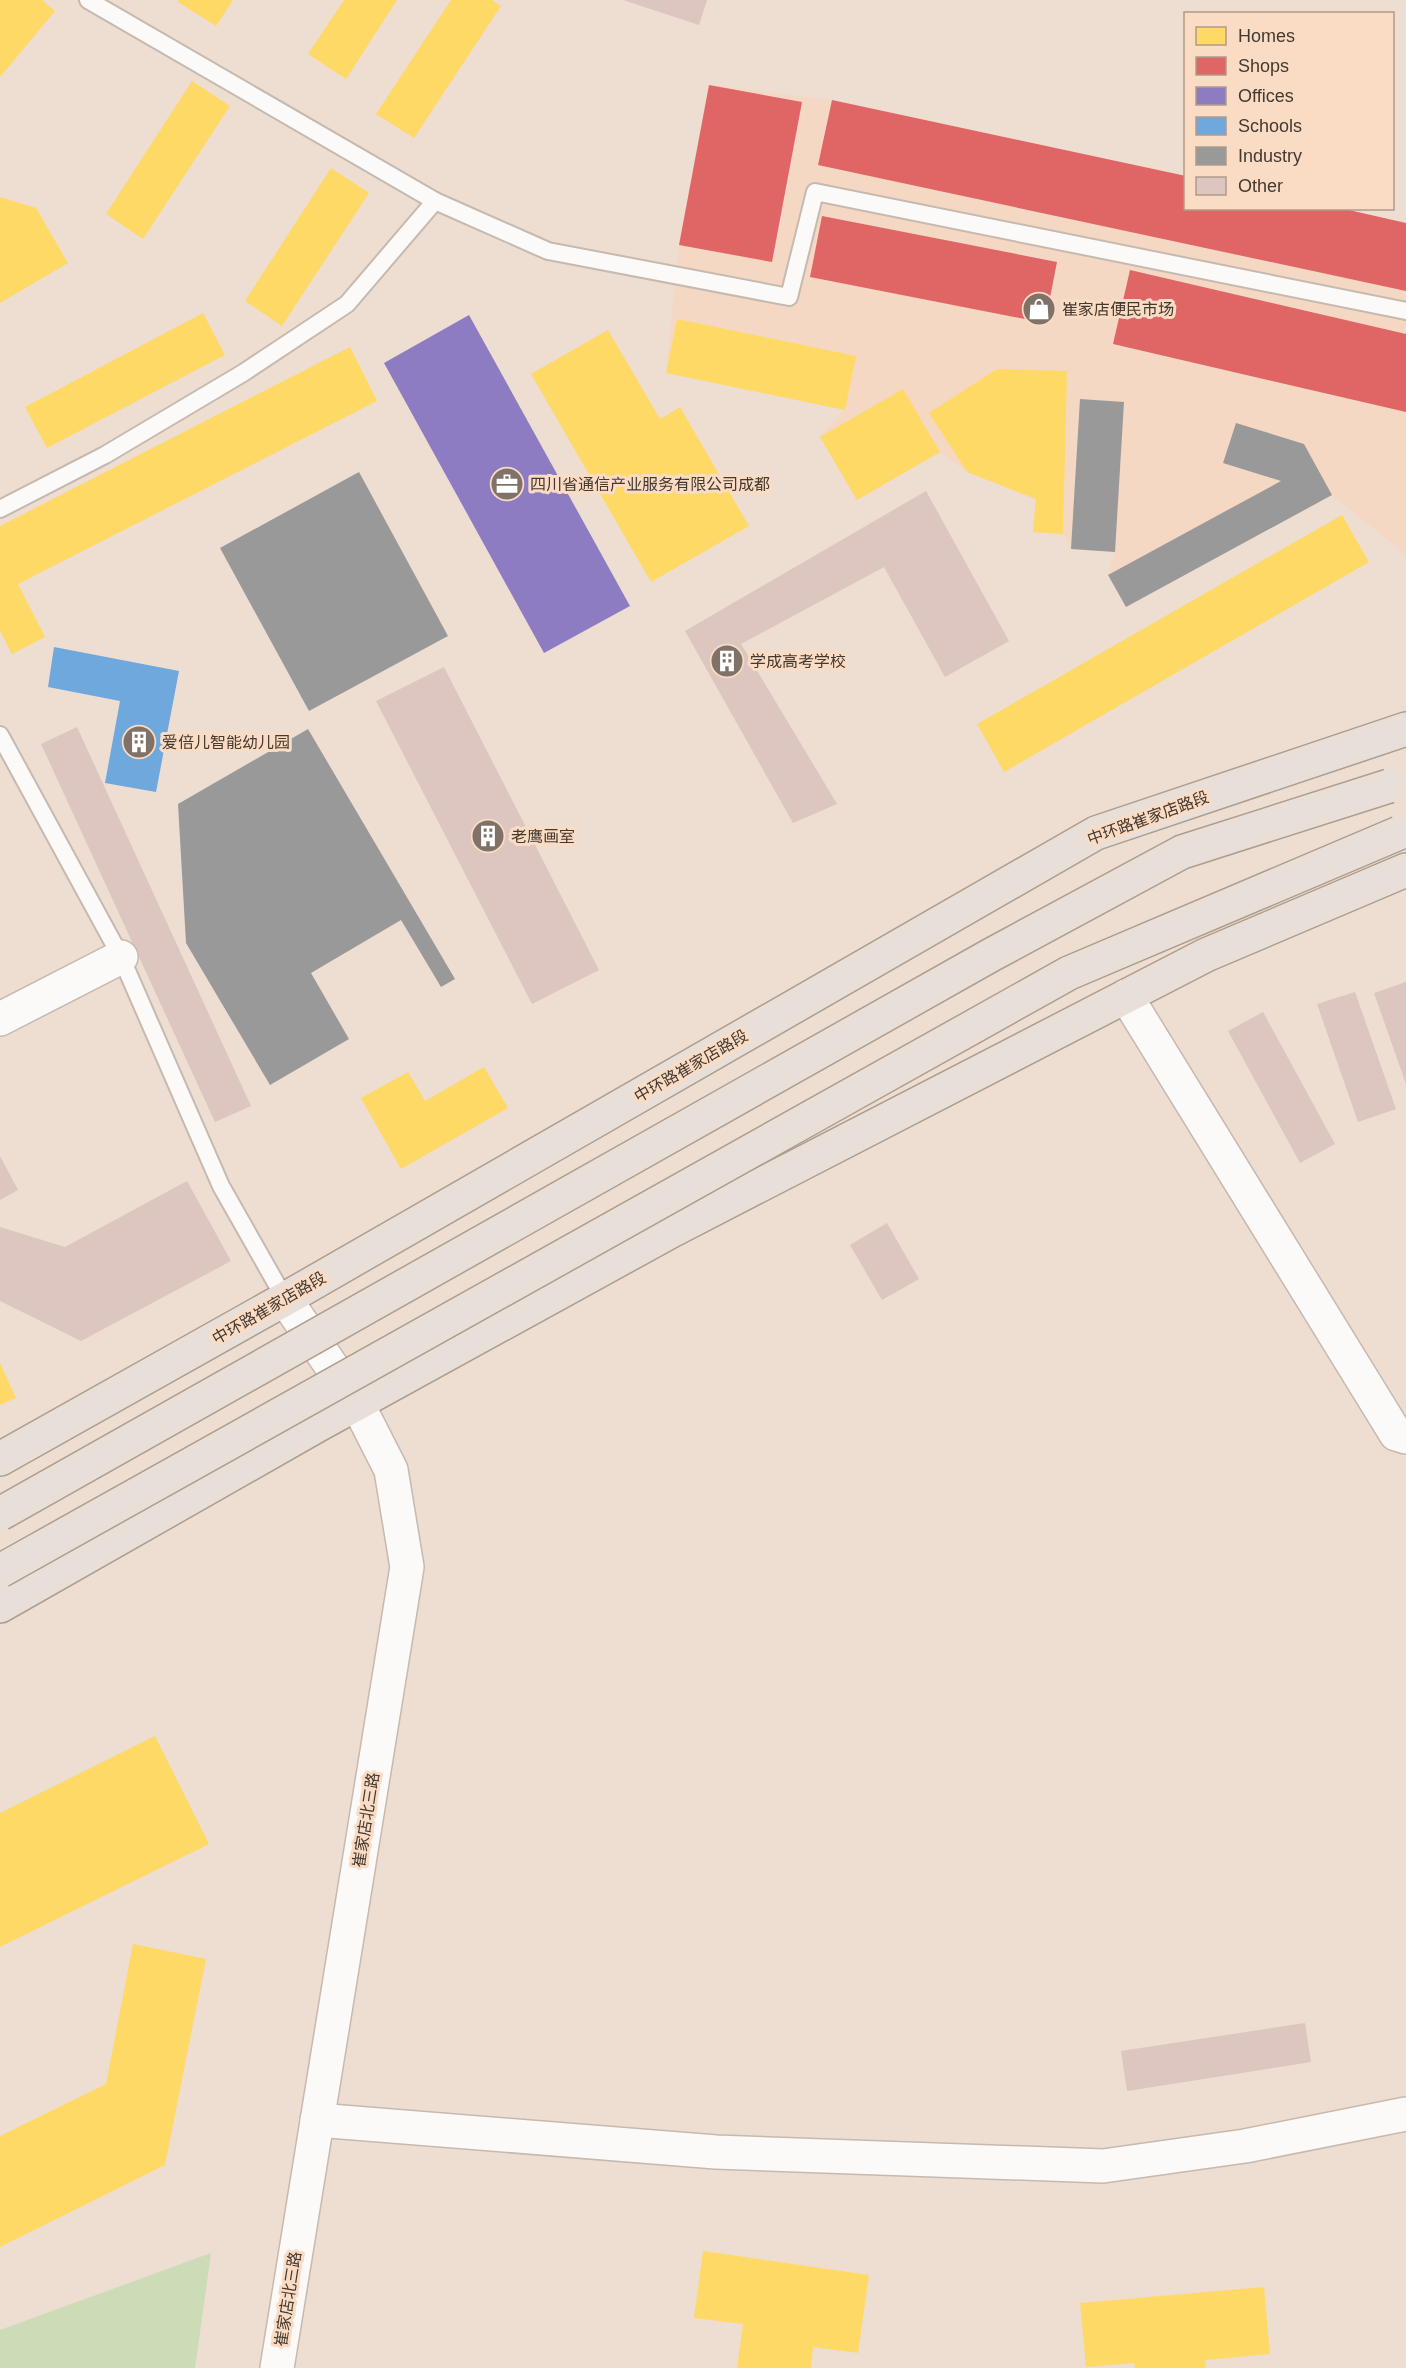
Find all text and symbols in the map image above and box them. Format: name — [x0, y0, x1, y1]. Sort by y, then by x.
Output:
legend — [1184, 12, 1394, 210]
text: Homes — [1238, 26, 1295, 46]
text: Shops — [1238, 56, 1289, 76]
text: Offices — [1238, 86, 1294, 106]
text: Schools — [1238, 116, 1302, 136]
text: Industry — [1238, 146, 1302, 166]
text: Other — [1238, 176, 1283, 196]
shop icon: 崔家店便民市场 — [1021, 291, 1057, 327]
place label: 崔家店便民市场 — [1062, 301, 1174, 318]
office icon: 四川省通信产业服务有限公司成都 — [489, 466, 525, 502]
place label: 四川省通信产业服务有限公司成都 — [530, 476, 770, 493]
building icon: 学成高考学校 — [709, 643, 745, 679]
place label: 学成高考学校 — [750, 653, 846, 670]
building icon: 爱倍儿智能幼儿园 — [121, 724, 157, 760]
place label: 爱倍儿智能幼儿园 — [162, 734, 290, 751]
street label: 中环路崔家店路段 — [1085, 788, 1211, 848]
building icon: 老鹰画室 — [470, 818, 506, 854]
place label: 老鹰画室 — [511, 828, 575, 845]
street label: 中环路崔家店路段 — [631, 1027, 751, 1105]
street label: 中环路崔家店路段 — [209, 1269, 329, 1347]
street label: 崔家店北三路 — [350, 1771, 382, 1869]
street label: 崔家店北三路 — [272, 2250, 304, 2348]

